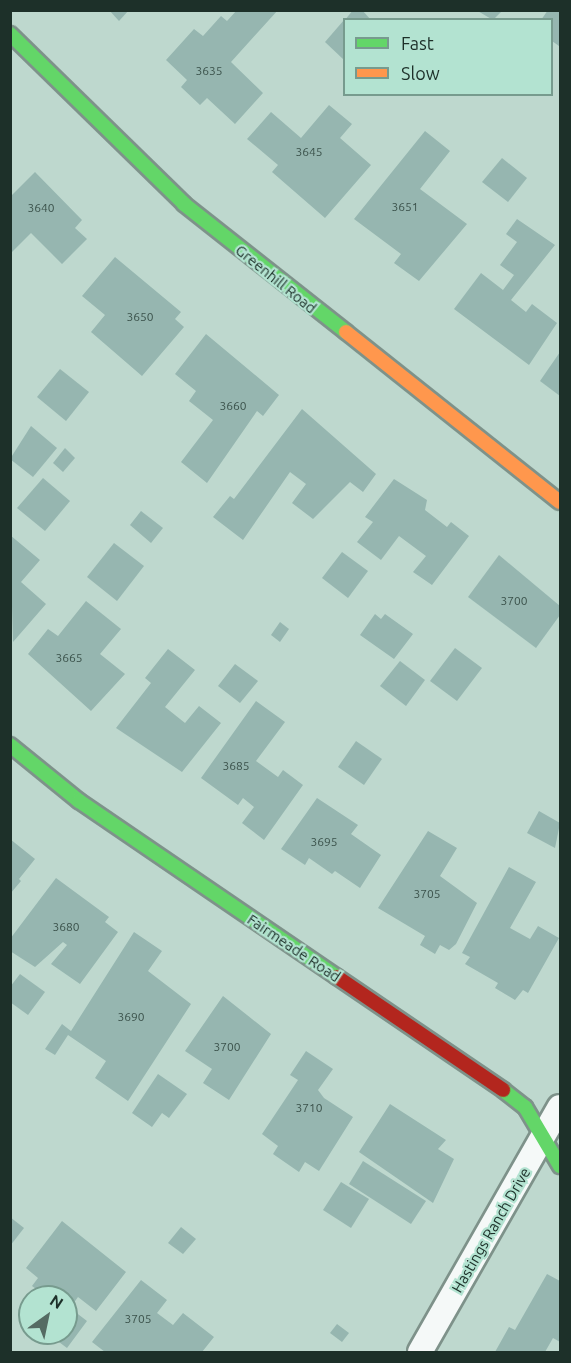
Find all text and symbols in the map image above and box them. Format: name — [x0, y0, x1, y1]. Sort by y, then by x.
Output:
legend — [343, 18, 553, 96]
text: Fast — [401, 33, 434, 53]
text: Slow — [401, 63, 440, 83]
house number: 3635 — [195, 64, 223, 78]
house number: 3645 — [295, 145, 323, 159]
house number: 3651 — [391, 200, 419, 214]
house number: 3640 — [27, 201, 55, 215]
street label: Greenhill Road — [232, 241, 320, 317]
house number: 3650 — [126, 310, 154, 324]
house number: 3660 — [219, 399, 247, 413]
house number: 3700 — [500, 594, 528, 608]
house number: 3665 — [55, 651, 83, 665]
house number: 3685 — [222, 759, 250, 773]
house number: 3695 — [310, 835, 338, 849]
house number: 3705 — [413, 887, 441, 901]
street label: Fairmeade Road — [244, 910, 344, 986]
house number: 3680 — [52, 920, 80, 934]
house number: 3690 — [117, 1010, 145, 1024]
house number: 3700 — [213, 1040, 241, 1054]
house number: 3710 — [295, 1101, 323, 1115]
street label: Hastings Ranch Drive — [448, 1164, 534, 1296]
north arrow — [18, 1285, 78, 1345]
text: N — [47, 1291, 67, 1312]
house number: 3705 — [124, 1312, 152, 1326]

